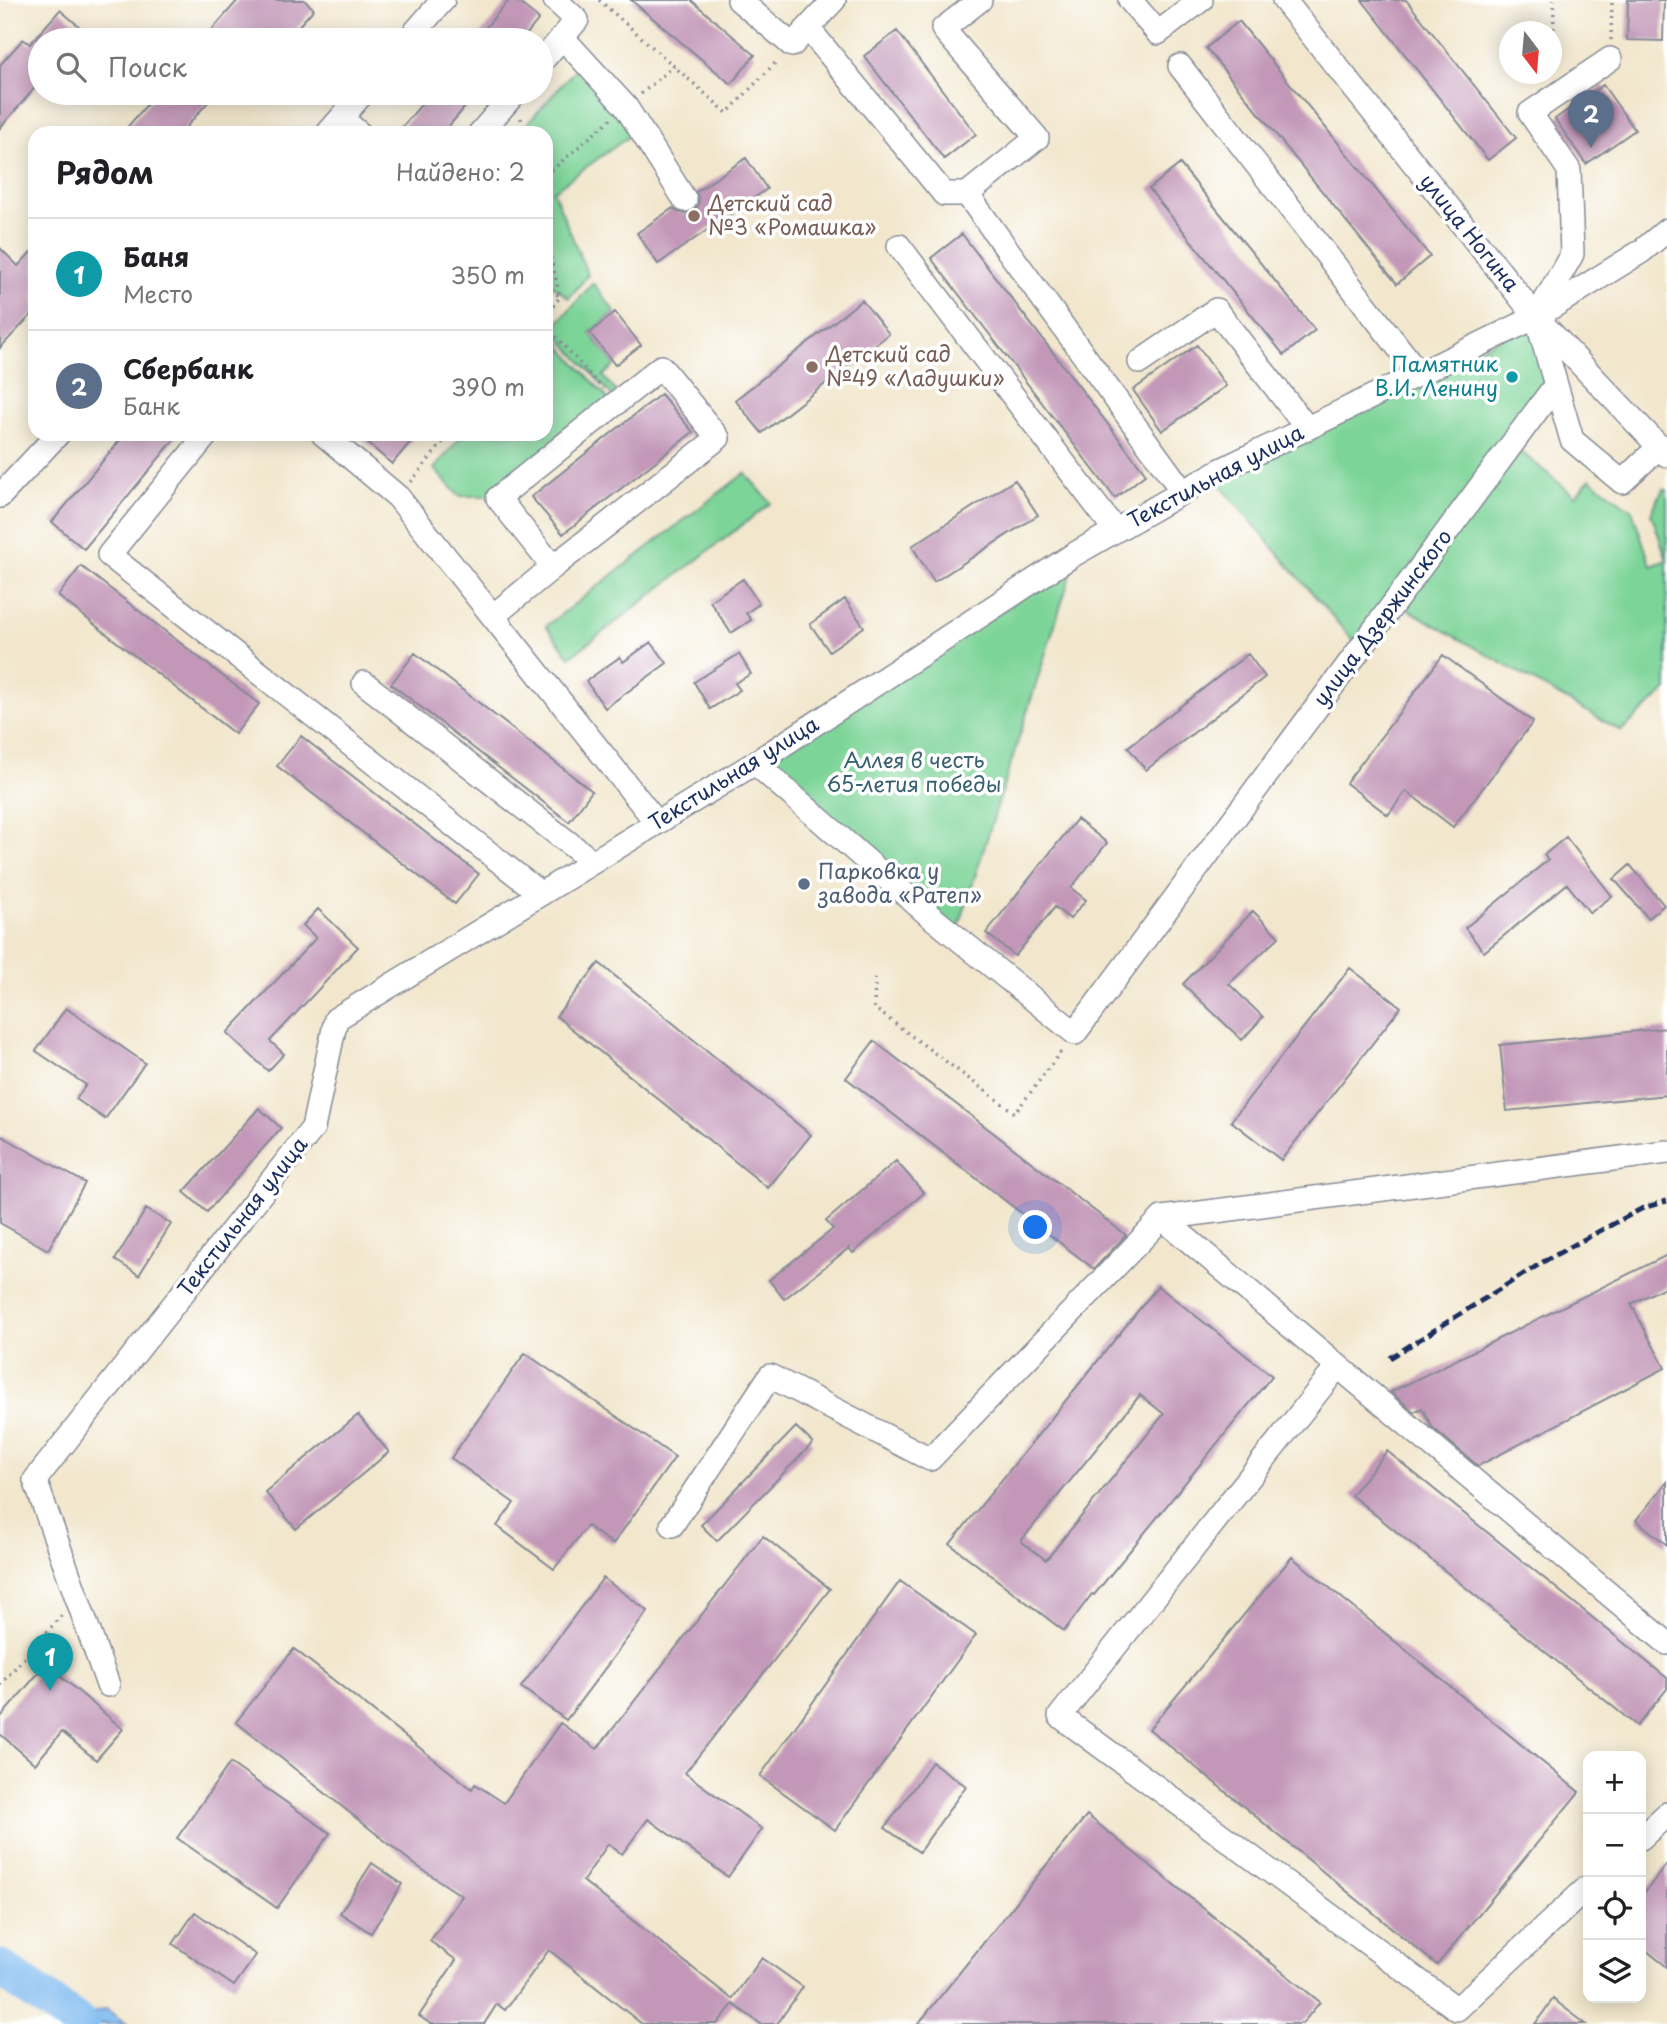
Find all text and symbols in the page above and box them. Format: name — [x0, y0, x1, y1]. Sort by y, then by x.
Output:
north arrow — [1499, 21, 1562, 84]
search box — [28, 28, 553, 105]
text: Поиск — [108, 47, 187, 86]
icon: search — [52, 48, 90, 86]
pin: 2 — [1568, 90, 1614, 148]
text: Рядом — [56, 149, 154, 194]
text: Найдено: 2 — [396, 154, 525, 189]
street label: улица Ногина — [1413, 166, 1529, 298]
place label: Детский сад №3 «Ромашка» — [707, 186, 876, 242]
marker: Детский сад №3 «Ромашка» — [686, 208, 702, 224]
text: Баня — [123, 237, 189, 276]
text: 1 — [74, 257, 85, 292]
text: 350 m — [450, 257, 525, 292]
text: Место — [123, 276, 193, 311]
place label: Детский сад №49 «Ладушки» — [825, 337, 1005, 393]
place label: Памятник В.И. Ленину — [1375, 347, 1499, 403]
text: Сбербанк — [123, 349, 253, 388]
marker: Детский сад №49 «Ладушки» — [804, 359, 820, 375]
text: 2 — [71, 369, 87, 404]
text: 390 m — [451, 369, 525, 404]
marker: Памятник В.И. Ленину — [1504, 369, 1520, 385]
text: Банк — [123, 388, 180, 423]
street label: Текстильная улица — [1121, 415, 1309, 535]
street label: улица Дзержинского — [1304, 521, 1459, 712]
street label: Текстильная улица — [642, 707, 825, 838]
park label: Аллея в честь 65-летия победы — [826, 743, 1002, 799]
place label: Парковка у завода «Ратеп» — [817, 854, 982, 910]
marker: Парковка у завода «Ратеп» — [796, 876, 812, 892]
street label: Текстильная улица — [169, 1128, 315, 1303]
your location — [1018, 1210, 1052, 1244]
pin: 1 — [27, 1633, 73, 1691]
map controls — [1583, 1751, 1646, 2003]
button: + — [1583, 1751, 1646, 1814]
button: − — [1583, 1814, 1646, 1877]
button: locate — [1583, 1877, 1646, 1940]
button: layers — [1583, 1940, 1646, 2003]

